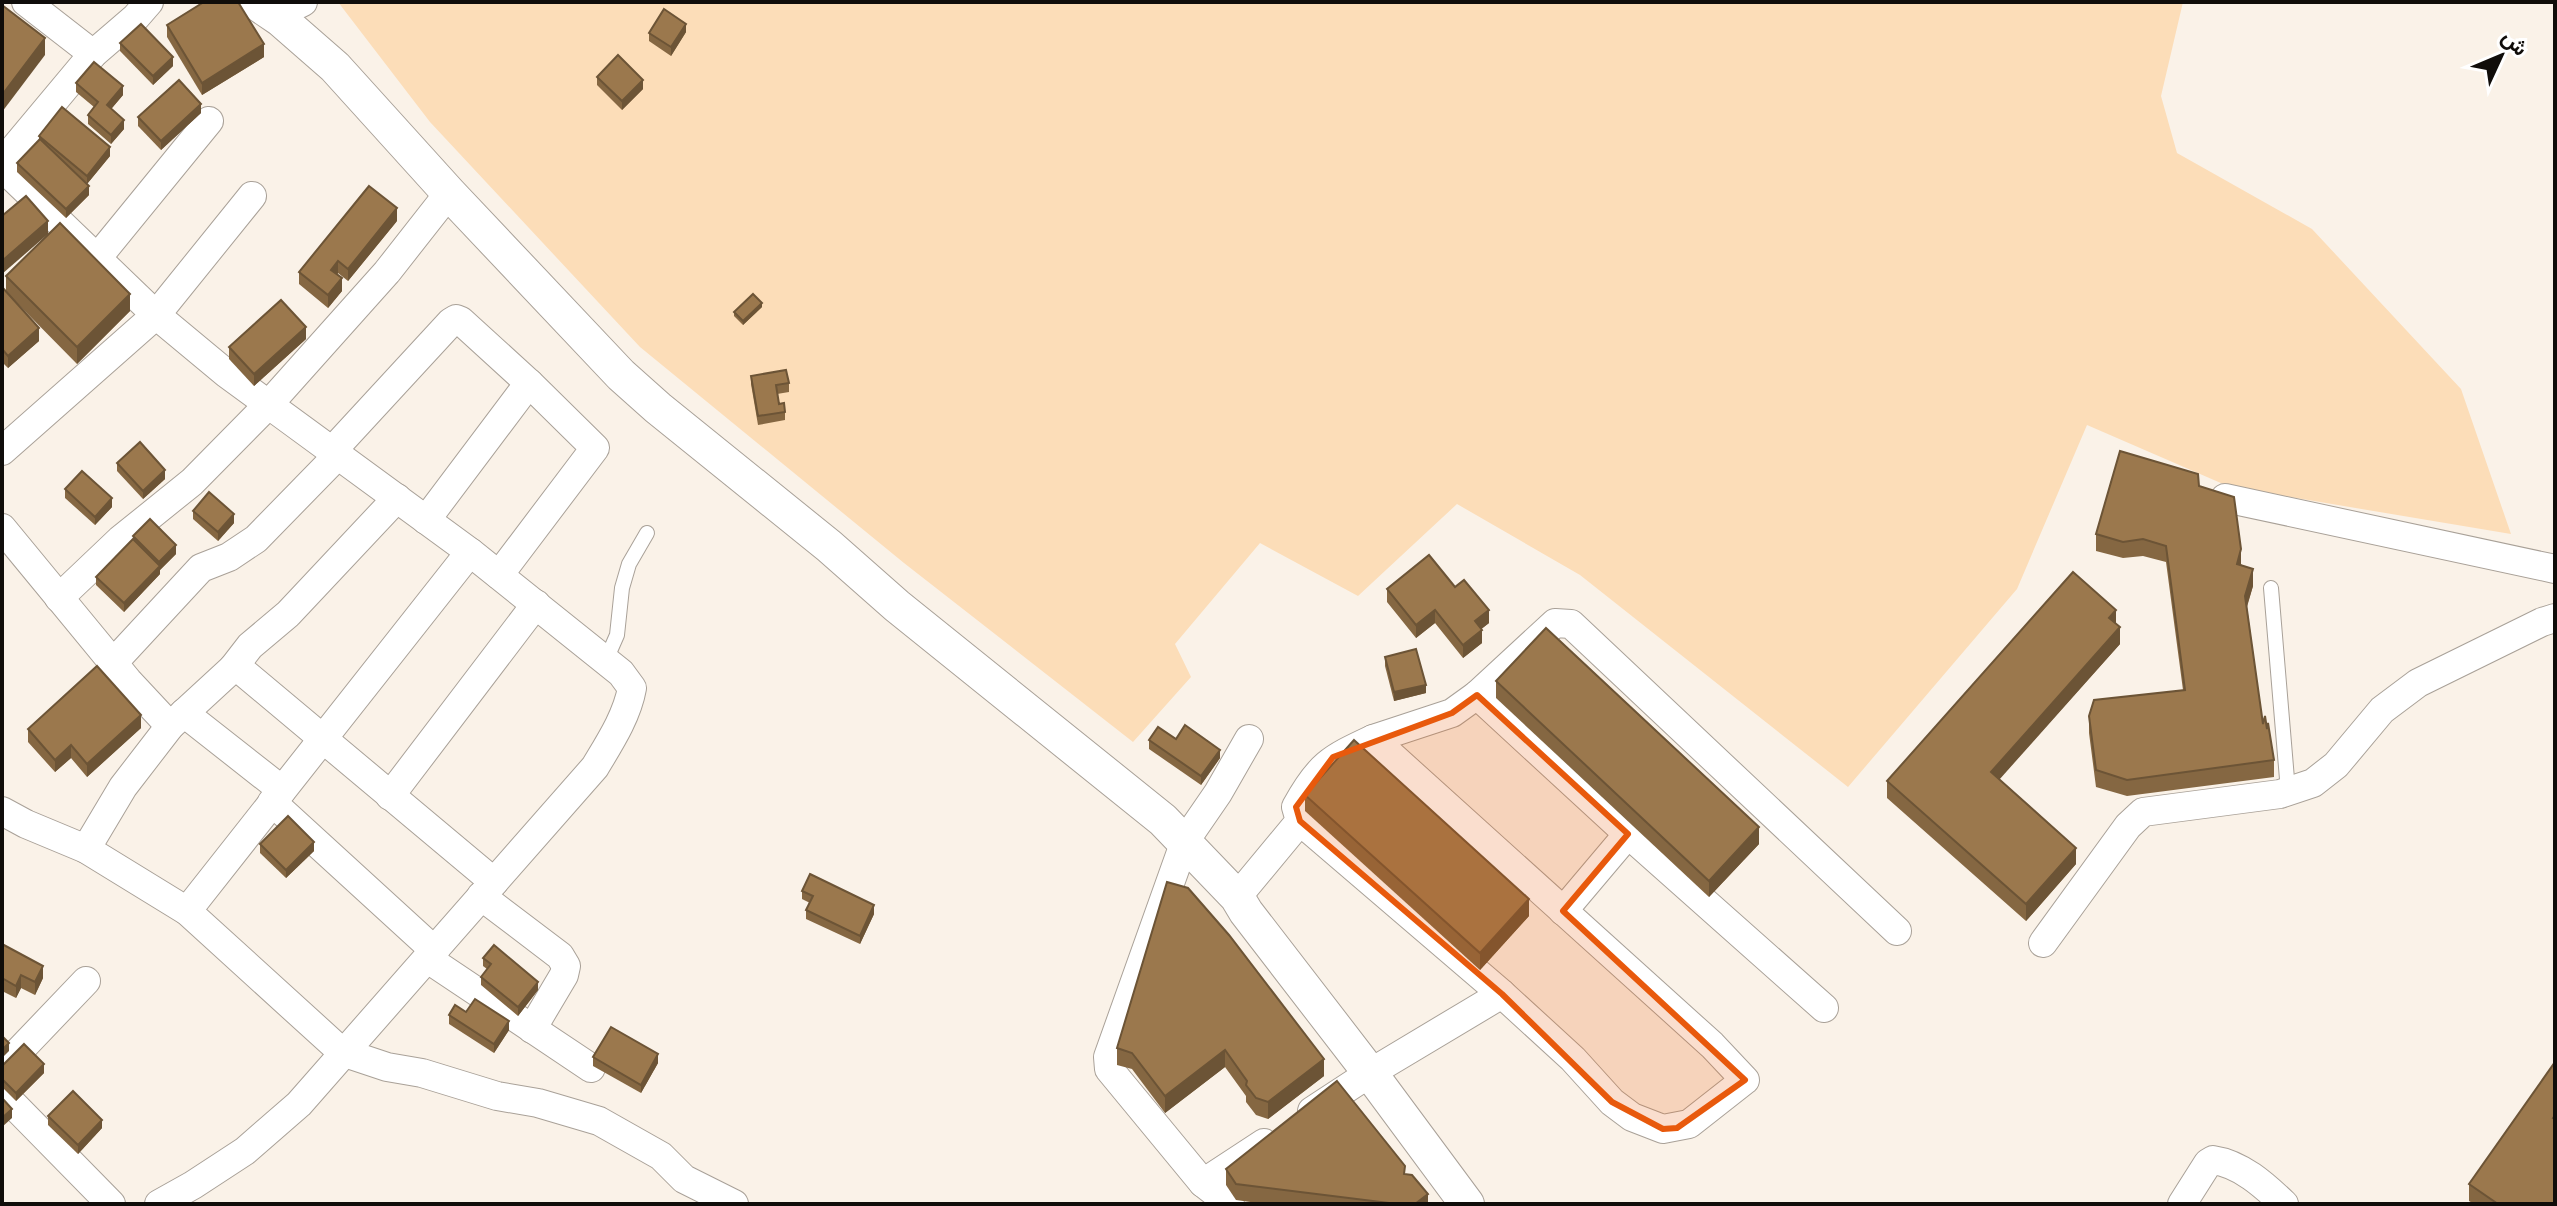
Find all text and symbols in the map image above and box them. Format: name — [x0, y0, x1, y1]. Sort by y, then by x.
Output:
north arrow — [2461, 16, 2541, 96]
text: ش — [2496, 24, 2533, 61]

